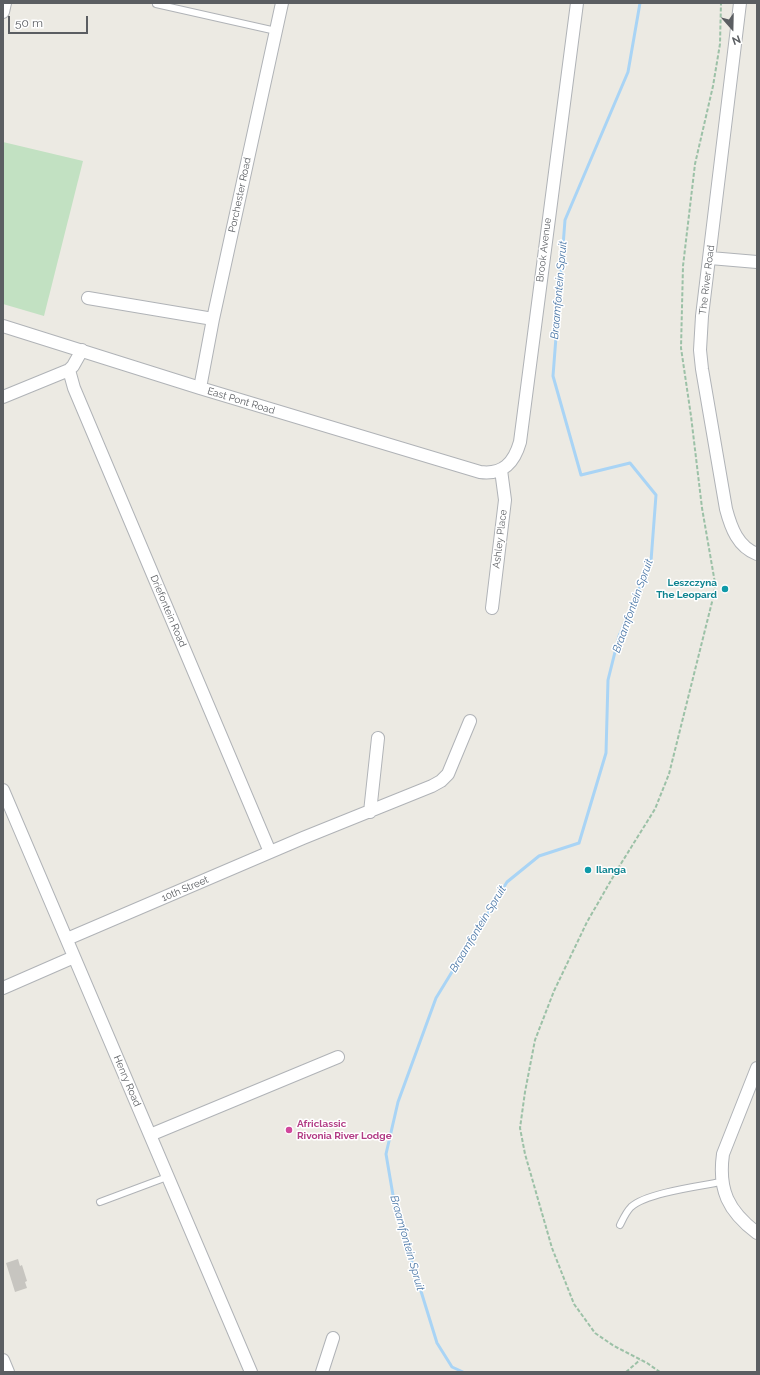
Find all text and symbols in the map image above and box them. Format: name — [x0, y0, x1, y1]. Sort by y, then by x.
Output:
scale bar — [10, 8, 90, 34]
north arrow — [712, 8, 752, 48]
text: 50 m — [15, 16, 43, 30]
text: N — [730, 32, 742, 47]
street label: Porchester Road — [226, 156, 254, 234]
street label: Brook Avenue — [534, 217, 554, 283]
water label: Braamfontein Spruit — [548, 240, 570, 340]
street label: The River Road — [697, 244, 717, 316]
street label: East Pont Road — [206, 385, 276, 417]
street label: Ashley Place — [490, 509, 510, 569]
water label: Braamfontein Spruit — [610, 557, 656, 655]
street label: Driefontein Road — [147, 573, 189, 649]
place label: Leszczyna The Leopard — [656, 577, 717, 600]
marker: Leszczyna The Leopard — [720, 584, 730, 594]
place label: Ilanga — [596, 864, 626, 876]
marker: Ilanga — [583, 865, 593, 875]
street label: 10th Street — [160, 874, 210, 904]
water label: Braamfontein Spruit — [447, 883, 509, 975]
street label: Henry Road — [111, 1054, 143, 1108]
place label: Africlassic Rivonia River Lodge — [297, 1118, 392, 1142]
marker: Africlassic Rivonia River Lodge — [284, 1125, 294, 1135]
water label: Braamfontein Spruit — [387, 1194, 427, 1292]

